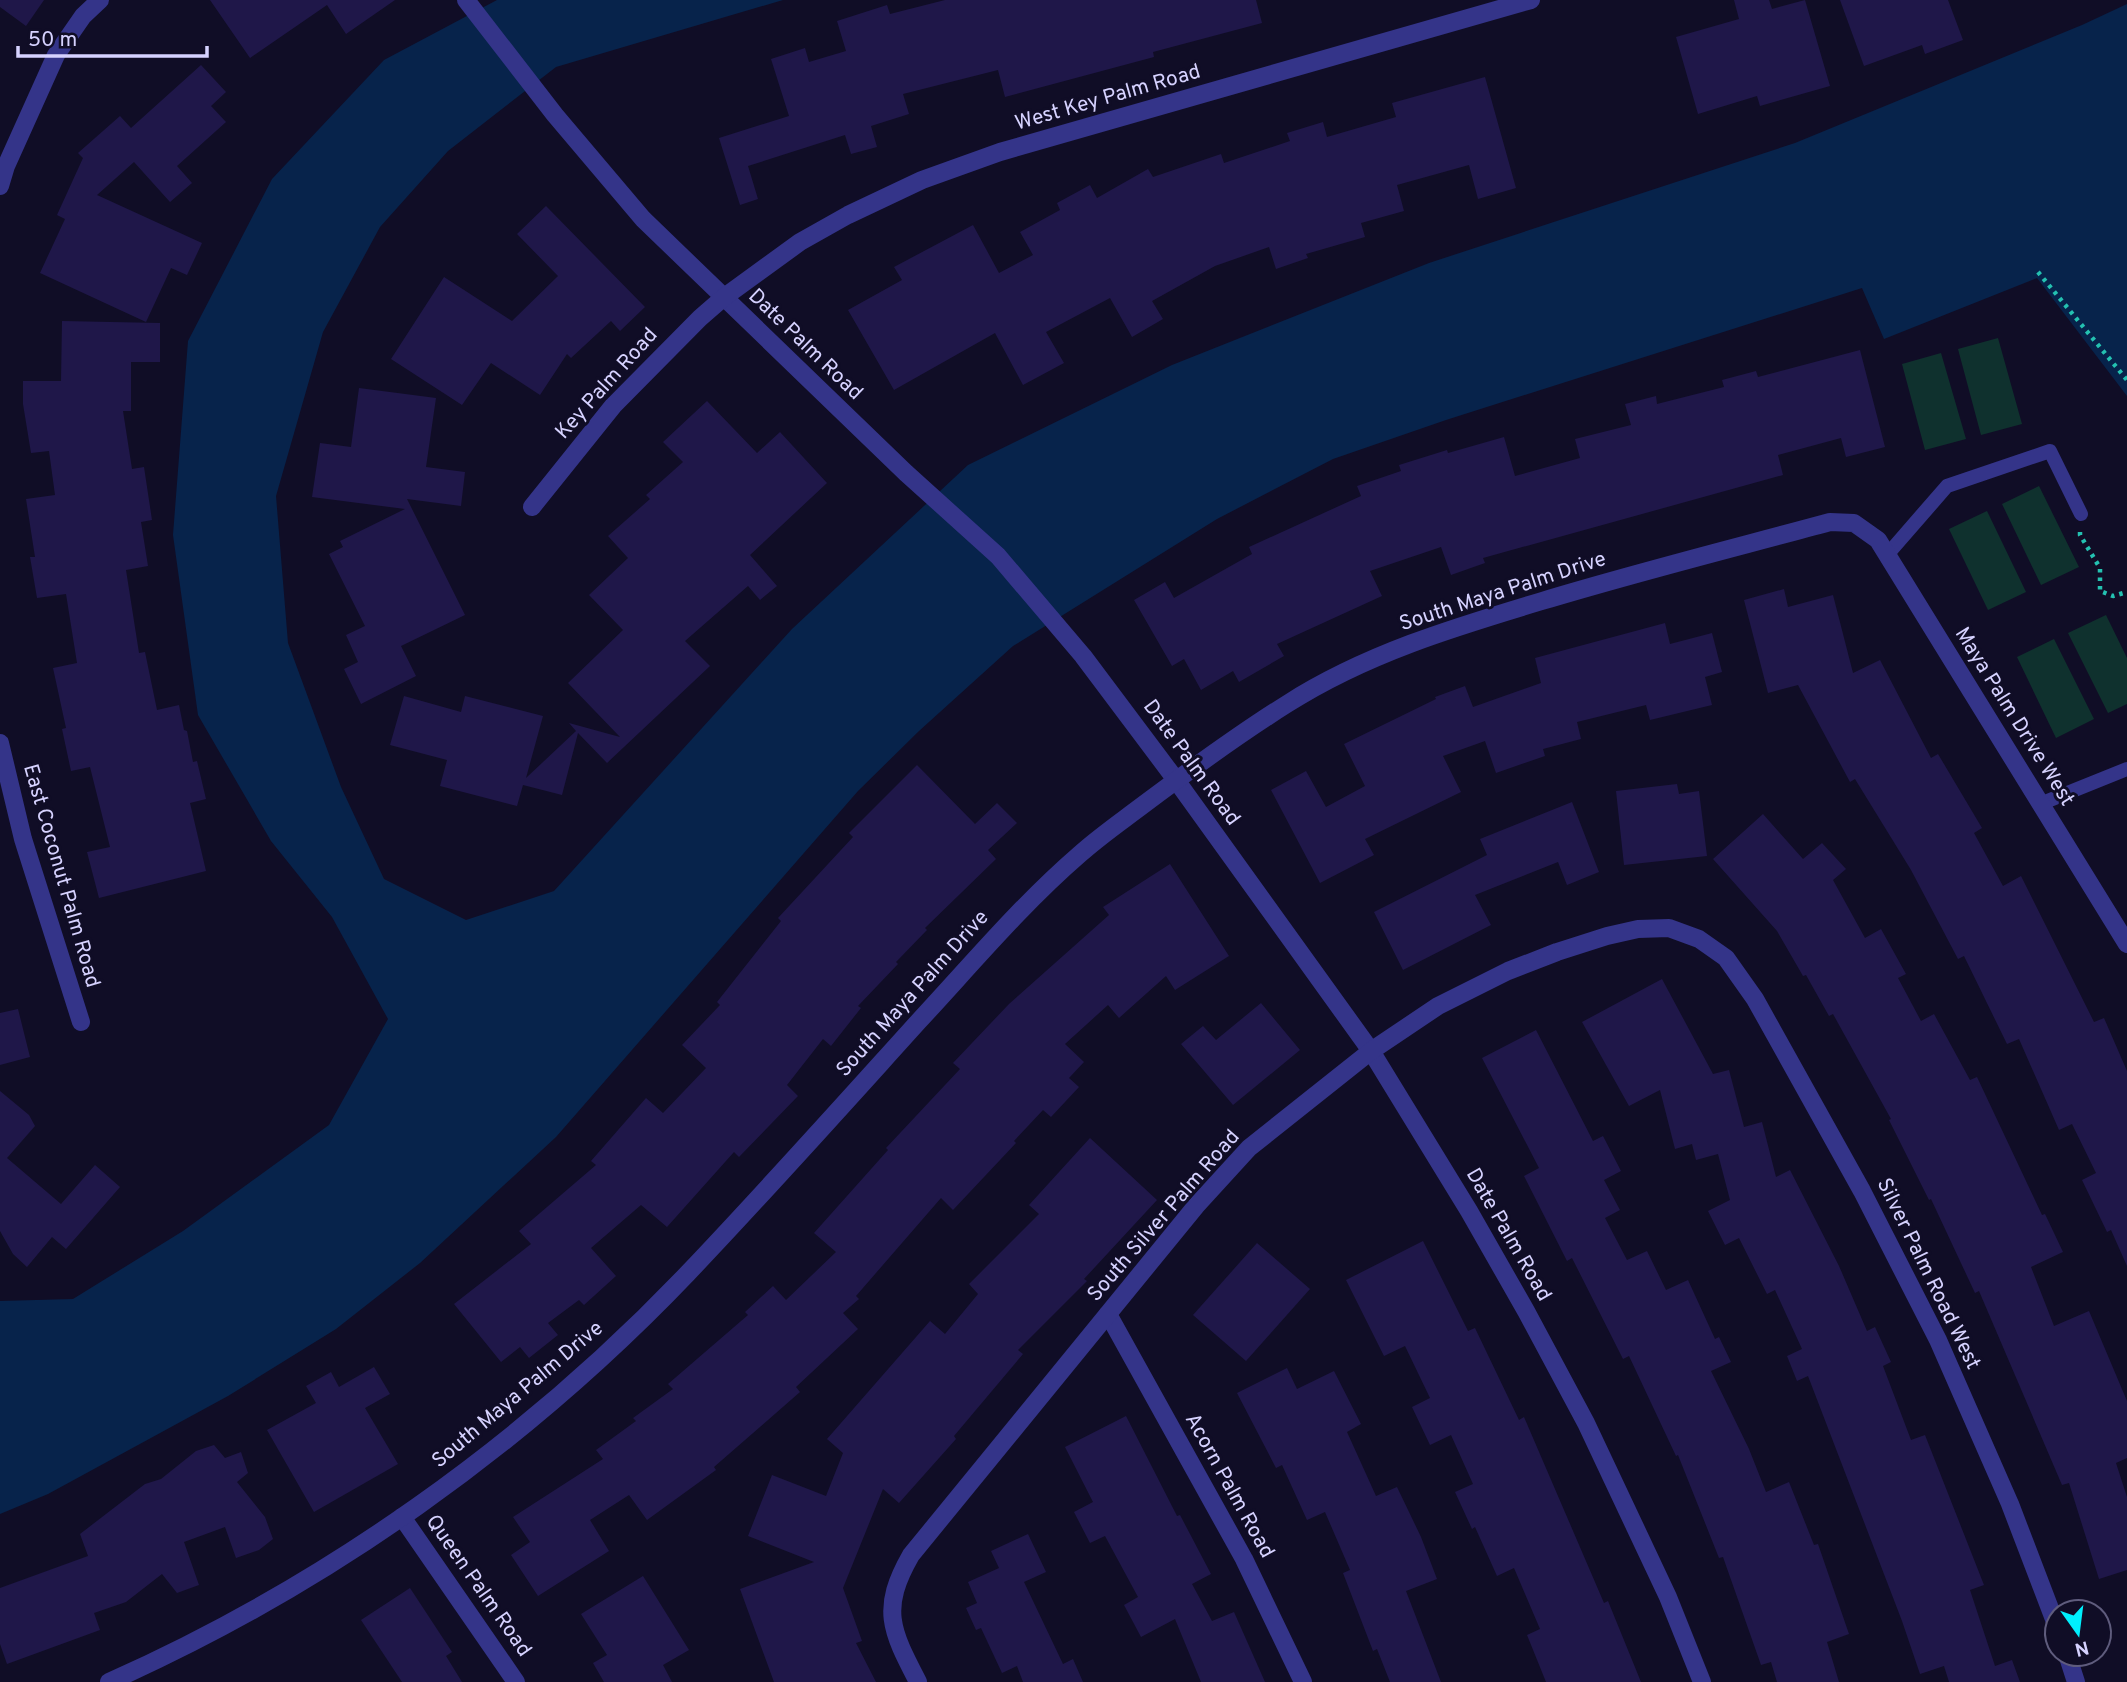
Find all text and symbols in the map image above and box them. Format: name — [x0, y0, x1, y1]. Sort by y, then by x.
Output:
scale bar — [18, 14, 206, 58]
text: 50 m — [28, 27, 77, 54]
street label: West Key Palm Road — [1012, 59, 1204, 137]
street label: Date Palm Road — [742, 283, 868, 407]
street label: Key Palm Road — [550, 323, 664, 445]
street label: South Maya Palm Drive — [1396, 546, 1610, 638]
street label: Maya Palm Drive West — [1948, 622, 2080, 812]
street label: Date Palm Road — [1136, 695, 1246, 831]
street label: East Coconut Palm Road — [16, 761, 106, 991]
street label: South Maya Palm Drive — [831, 905, 995, 1083]
street label: South Silver Palm Road — [1082, 1124, 1246, 1308]
street label: Date Palm Road — [1459, 1164, 1557, 1306]
street label: Silver Palm Road West — [1870, 1174, 1986, 1374]
street label: South Maya Palm Drive — [427, 1315, 609, 1475]
street label: Acorn Palm Road — [1178, 1409, 1280, 1563]
street label: Queen Palm Road — [419, 1510, 537, 1662]
north arrow — [2043, 1598, 2113, 1668]
text: N — [2072, 1634, 2091, 1661]

